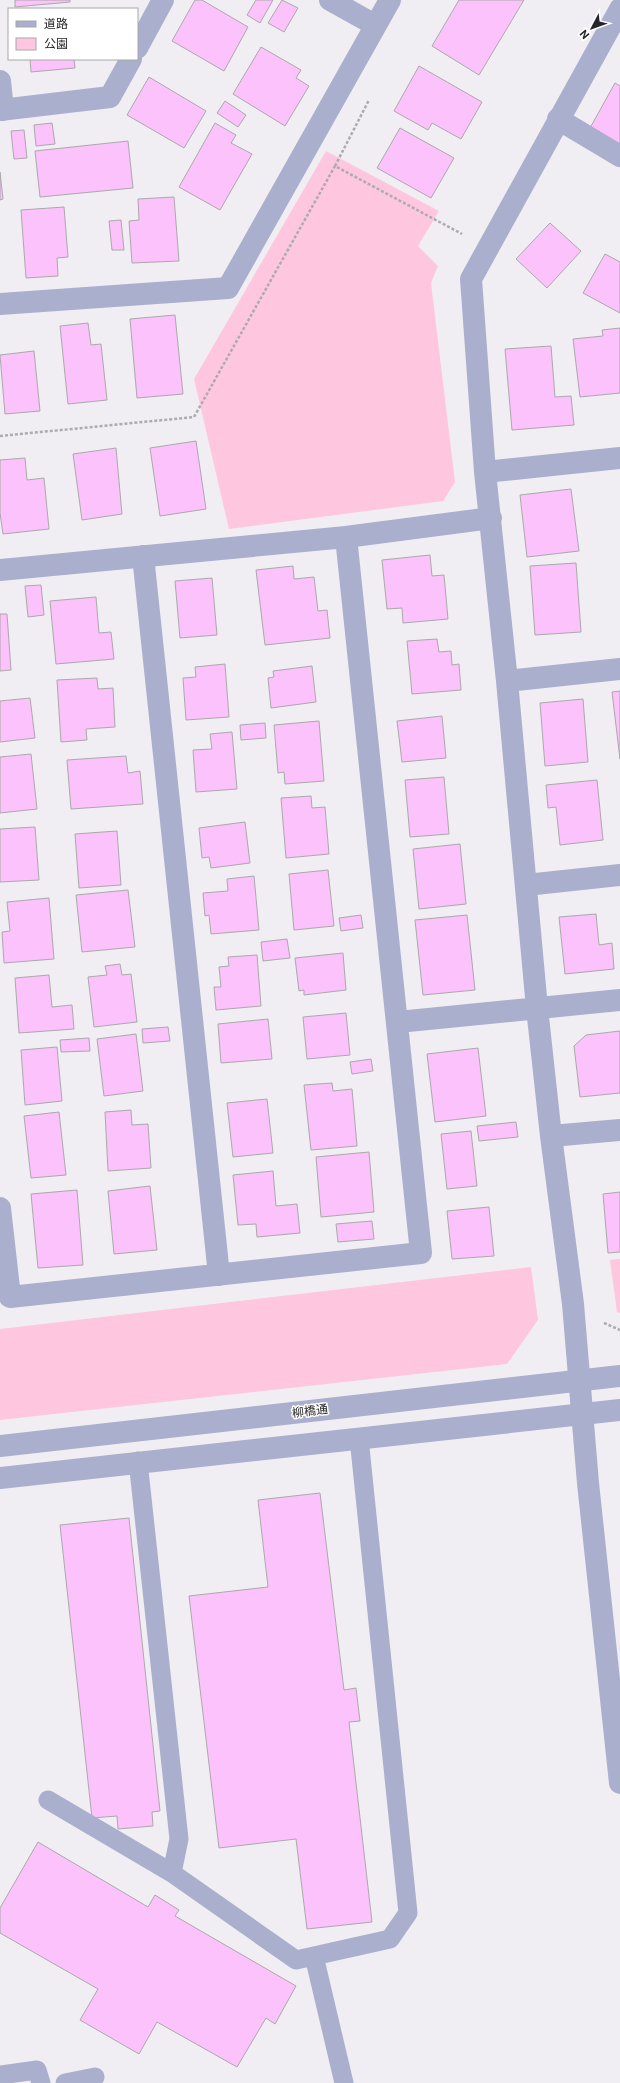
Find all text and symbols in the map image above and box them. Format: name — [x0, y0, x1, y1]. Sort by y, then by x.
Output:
legend — [8, 8, 138, 60]
north arrow — [572, 8, 612, 48]
text: 道路 — [44, 17, 68, 31]
text: N — [577, 27, 592, 41]
text: 公園 — [44, 37, 68, 51]
street label: 柳橋通 — [291, 1402, 329, 1420]

